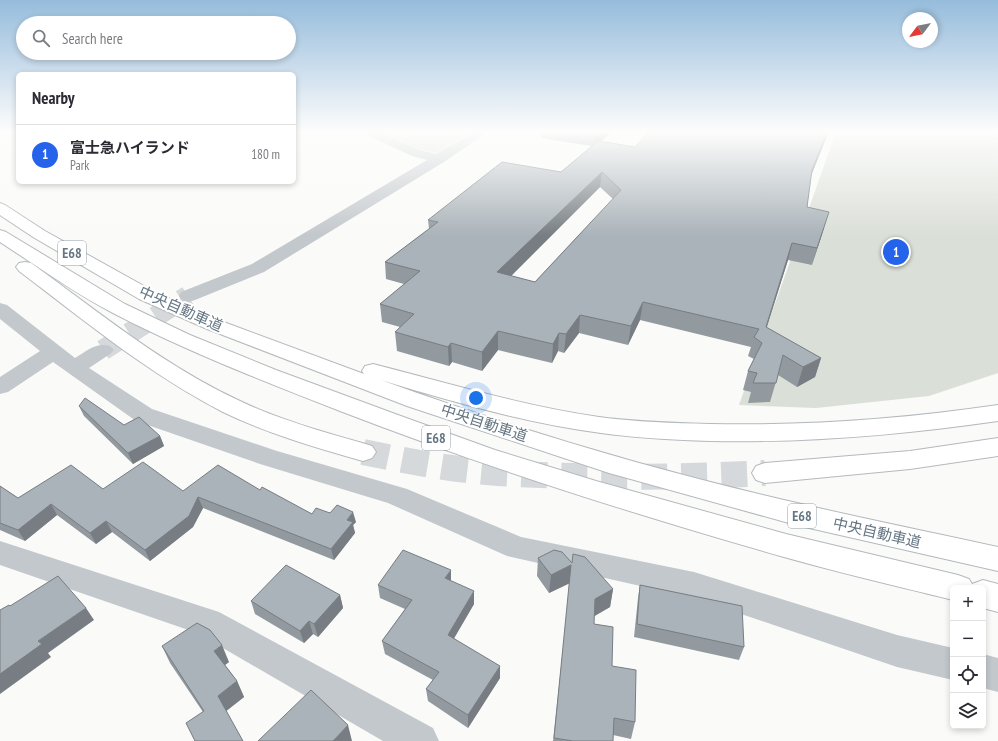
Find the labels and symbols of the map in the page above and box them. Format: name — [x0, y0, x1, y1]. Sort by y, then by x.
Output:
north arrow — [902, 12, 938, 48]
pin: 1 — [883, 237, 909, 267]
road number: E68 — [58, 241, 86, 265]
street label: 中央自動車道 — [136, 282, 226, 336]
your location — [466, 388, 486, 408]
street label: 中央自動車道 — [438, 400, 530, 445]
road number: E68 — [422, 426, 450, 450]
road number: E68 — [788, 504, 816, 528]
street label: 中央自動車道 — [831, 513, 923, 552]

